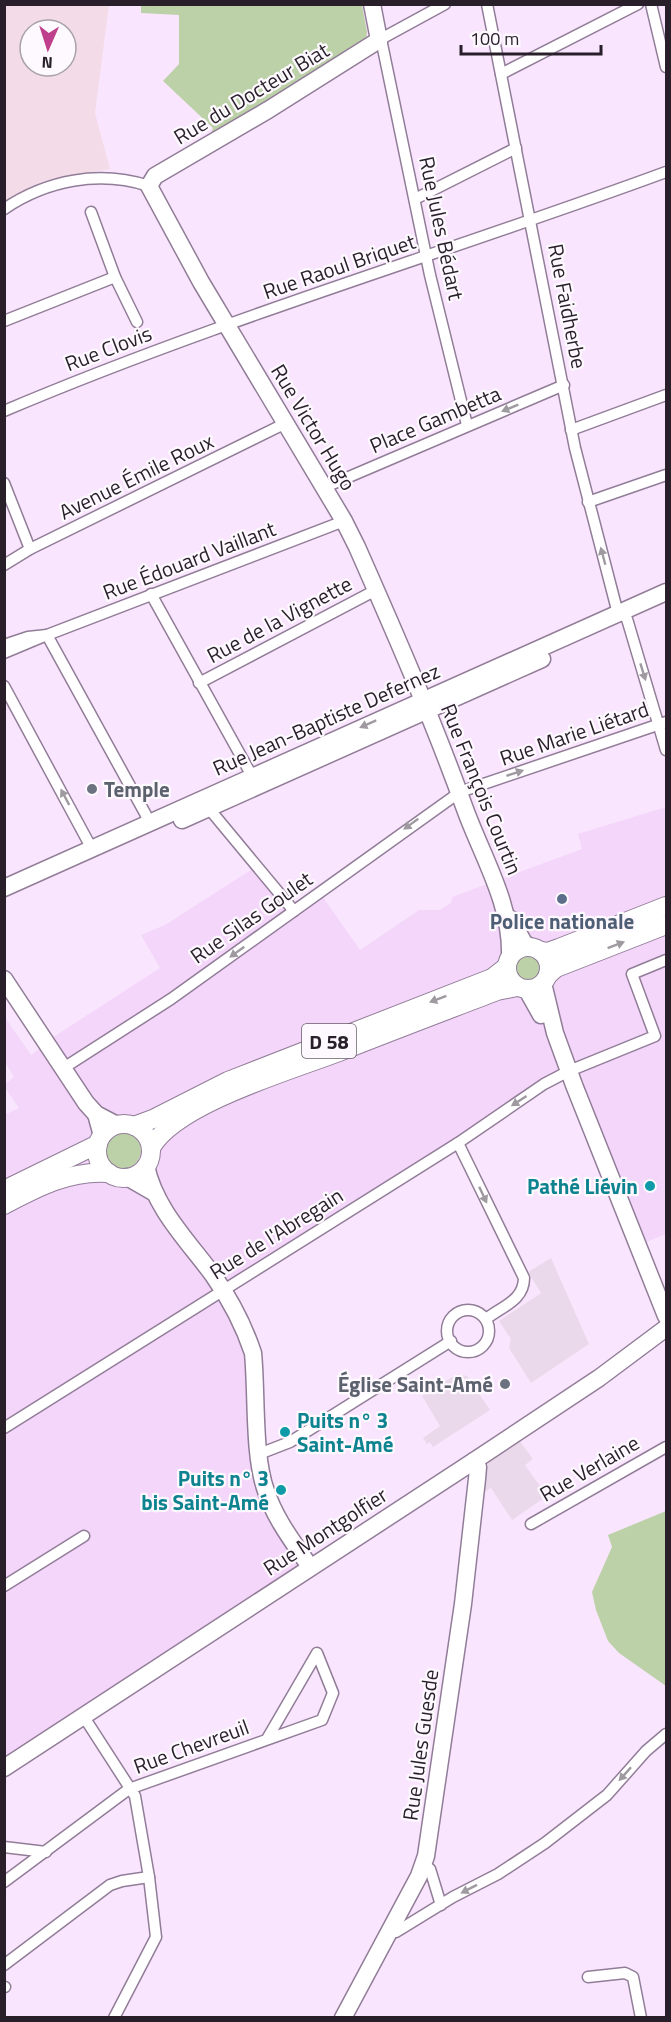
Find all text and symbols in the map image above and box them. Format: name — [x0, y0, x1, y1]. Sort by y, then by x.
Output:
north arrow — [18, 18, 78, 78]
scale bar — [461, 18, 600, 56]
text: 100 m — [470, 25, 519, 52]
street label: Rue du Docteur Biat — [167, 34, 335, 152]
text: N — [41, 51, 53, 75]
street label: Rue Jules Bédart — [411, 153, 473, 303]
street label: Rue Raoul Briquet — [258, 225, 420, 307]
street label: Rue Faidherbe — [540, 241, 596, 371]
street label: Rue Clovis — [60, 317, 156, 379]
street label: Rue Victor Hugo — [264, 358, 364, 496]
street label: Place Gambetta — [364, 377, 506, 461]
one-way arrow — [500, 403, 518, 413]
street label: Avenue Émile Roux — [53, 424, 219, 527]
street label: Rue Édouard Vaillant — [98, 512, 281, 608]
one-way arrow — [597, 547, 607, 565]
street label: Rue de la Vignette — [201, 567, 357, 671]
street label: Rue Jean-Baptiste Defernez — [207, 654, 445, 784]
one-way arrow — [639, 663, 648, 681]
street label: Rue Marie Liétard — [495, 693, 653, 773]
street label: Rue François Courtin — [433, 699, 531, 879]
one-way arrow — [360, 719, 377, 728]
one-way arrow — [506, 768, 524, 777]
place label: Temple — [104, 773, 170, 805]
marker: Temple — [85, 782, 99, 796]
one-way arrow — [60, 788, 70, 805]
one-way arrow — [404, 818, 419, 830]
street label: Rue Silas Goulet — [183, 863, 319, 971]
marker: Police nationale — [555, 892, 569, 906]
place label: Police nationale — [490, 905, 634, 937]
one-way arrow — [607, 939, 625, 949]
one-way arrow — [229, 946, 245, 958]
one-way arrow — [429, 995, 447, 1004]
road number: D 58 — [302, 1024, 356, 1058]
one-way arrow — [511, 1095, 527, 1107]
place label: Pathé Liévin — [527, 1170, 638, 1202]
street label: Rue de l'Abregain — [203, 1179, 349, 1287]
marker: Pathé Liévin — [643, 1179, 657, 1193]
one-way arrow — [479, 1187, 488, 1204]
place label: Église Saint-Amé — [338, 1368, 493, 1400]
marker: Église Saint-Amé — [498, 1377, 512, 1391]
place label: Puits n° 3 Saint-Amé — [297, 1404, 393, 1460]
marker: Puits n° 3 Saint-Amé — [278, 1425, 292, 1439]
street label: Rue Verlaine — [533, 1427, 645, 1509]
place label: Puits n° 3 bis Saint-Amé — [141, 1462, 269, 1518]
street label: Rue Montgolfier — [256, 1479, 394, 1583]
marker: Puits n° 3 bis Saint-Amé — [274, 1483, 288, 1497]
street label: Rue Jules Guesde — [394, 1667, 446, 1823]
street label: Rue Chevreuil — [129, 1710, 253, 1782]
one-way arrow — [619, 1766, 632, 1781]
one-way arrow — [460, 1885, 477, 1894]

